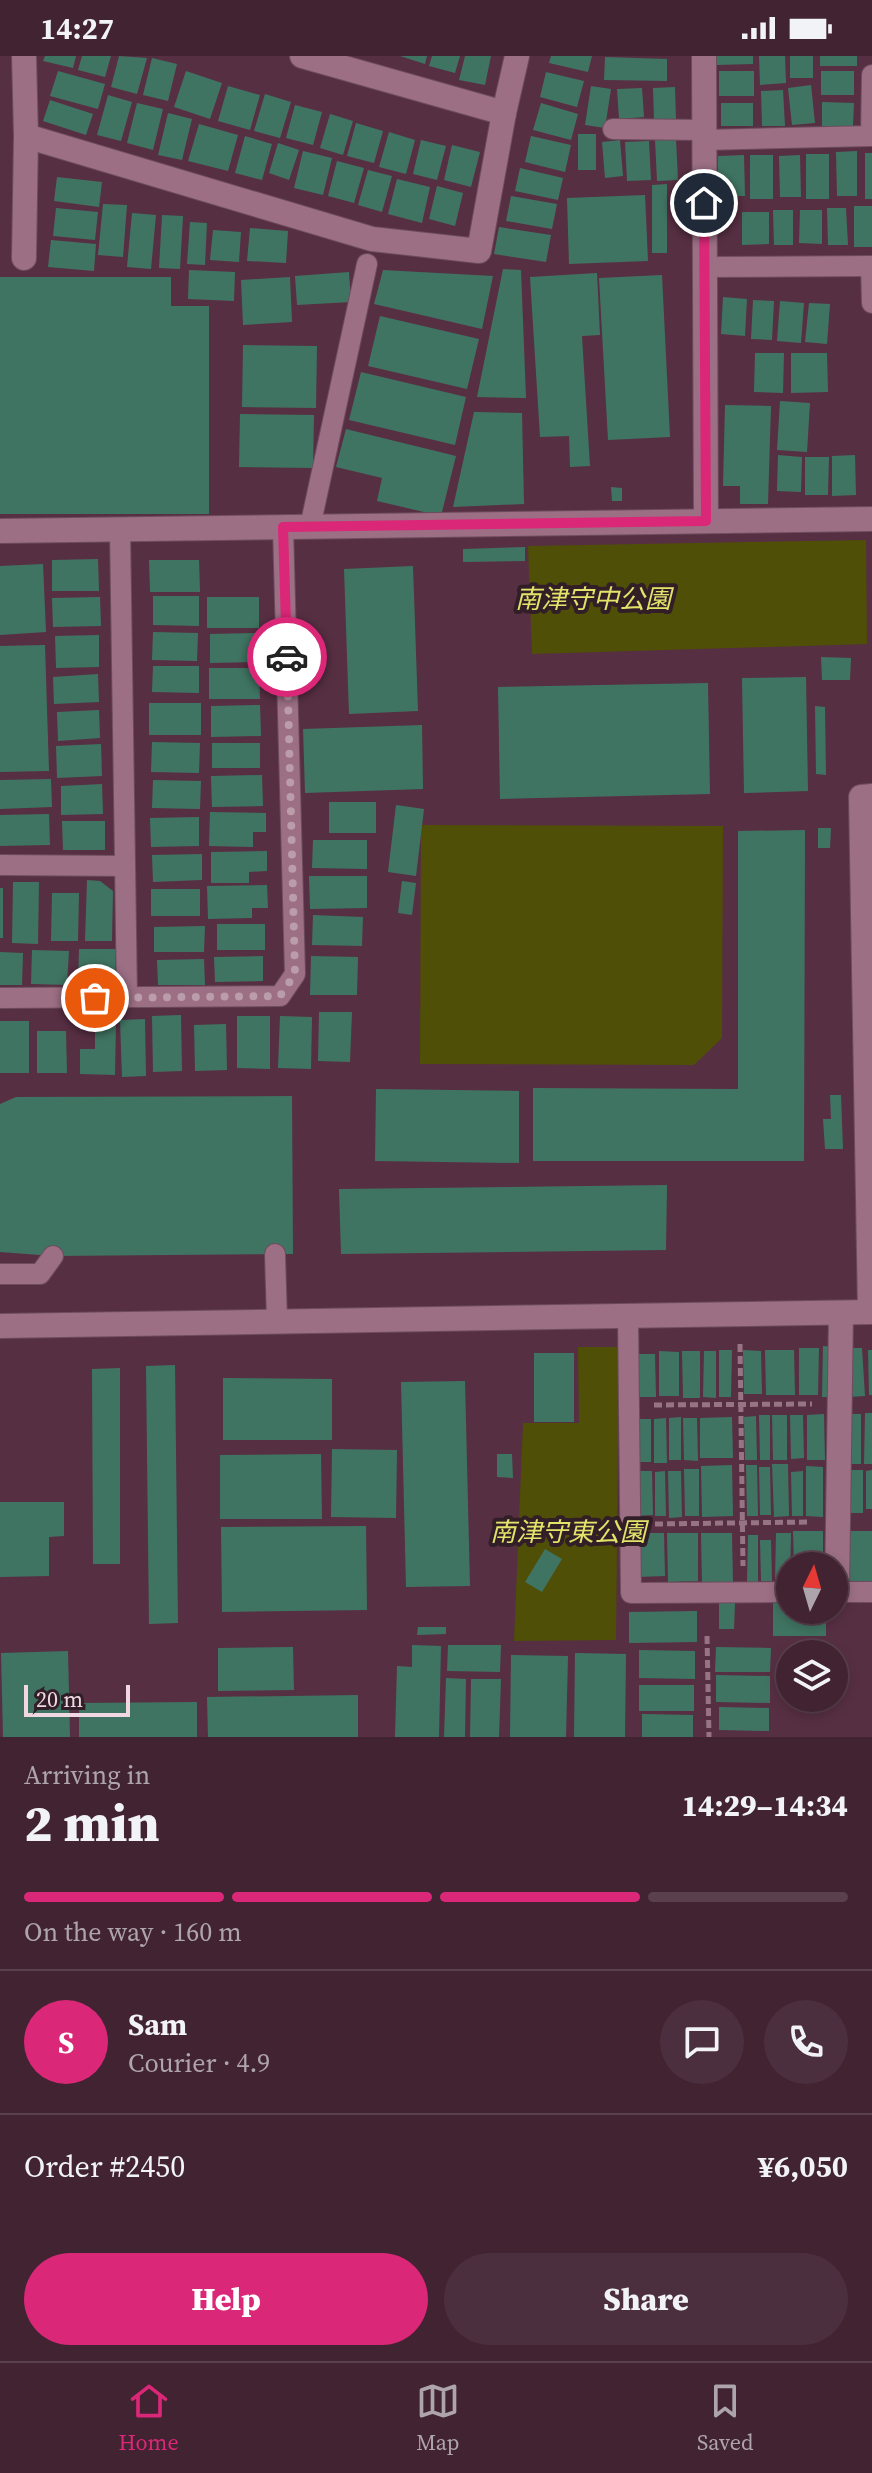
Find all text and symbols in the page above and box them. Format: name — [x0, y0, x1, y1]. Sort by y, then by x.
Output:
text: 14:27 — [40, 8, 114, 49]
pin — [670, 169, 738, 237]
icon: home — [682, 181, 726, 225]
park label: 南津守中公園 — [515, 581, 675, 617]
courier — [247, 617, 327, 697]
icon: car — [265, 635, 309, 679]
pin — [61, 964, 129, 1032]
icon: bag — [73, 976, 117, 1020]
park label: 南津守東公園 — [490, 1514, 650, 1550]
north arrow — [776, 1552, 848, 1624]
map controls — [776, 1552, 848, 1712]
button: layers — [776, 1640, 848, 1712]
scale bar — [24, 1681, 130, 1717]
text: 20 m — [36, 1684, 83, 1714]
text: Arriving in — [24, 1757, 150, 1793]
text: 14:29–14:34 — [681, 1785, 848, 1826]
text: 2 min — [24, 1787, 160, 1858]
text: On the way · 160 m — [24, 1914, 242, 1950]
button: chat — [660, 2000, 744, 2084]
button: phone — [764, 2000, 848, 2084]
text: Sam — [128, 2004, 187, 2045]
text: S — [58, 2022, 74, 2063]
text: Courier · 4.9 — [128, 2045, 270, 2081]
text: Order #2450 — [24, 2146, 185, 2187]
text: ¥6,050 — [758, 2146, 848, 2187]
button: Help — [24, 2253, 428, 2345]
button: Share — [444, 2253, 848, 2345]
tab: Home — [119, 2379, 179, 2457]
tab: Map — [416, 2379, 460, 2457]
tab: Saved — [697, 2379, 753, 2457]

